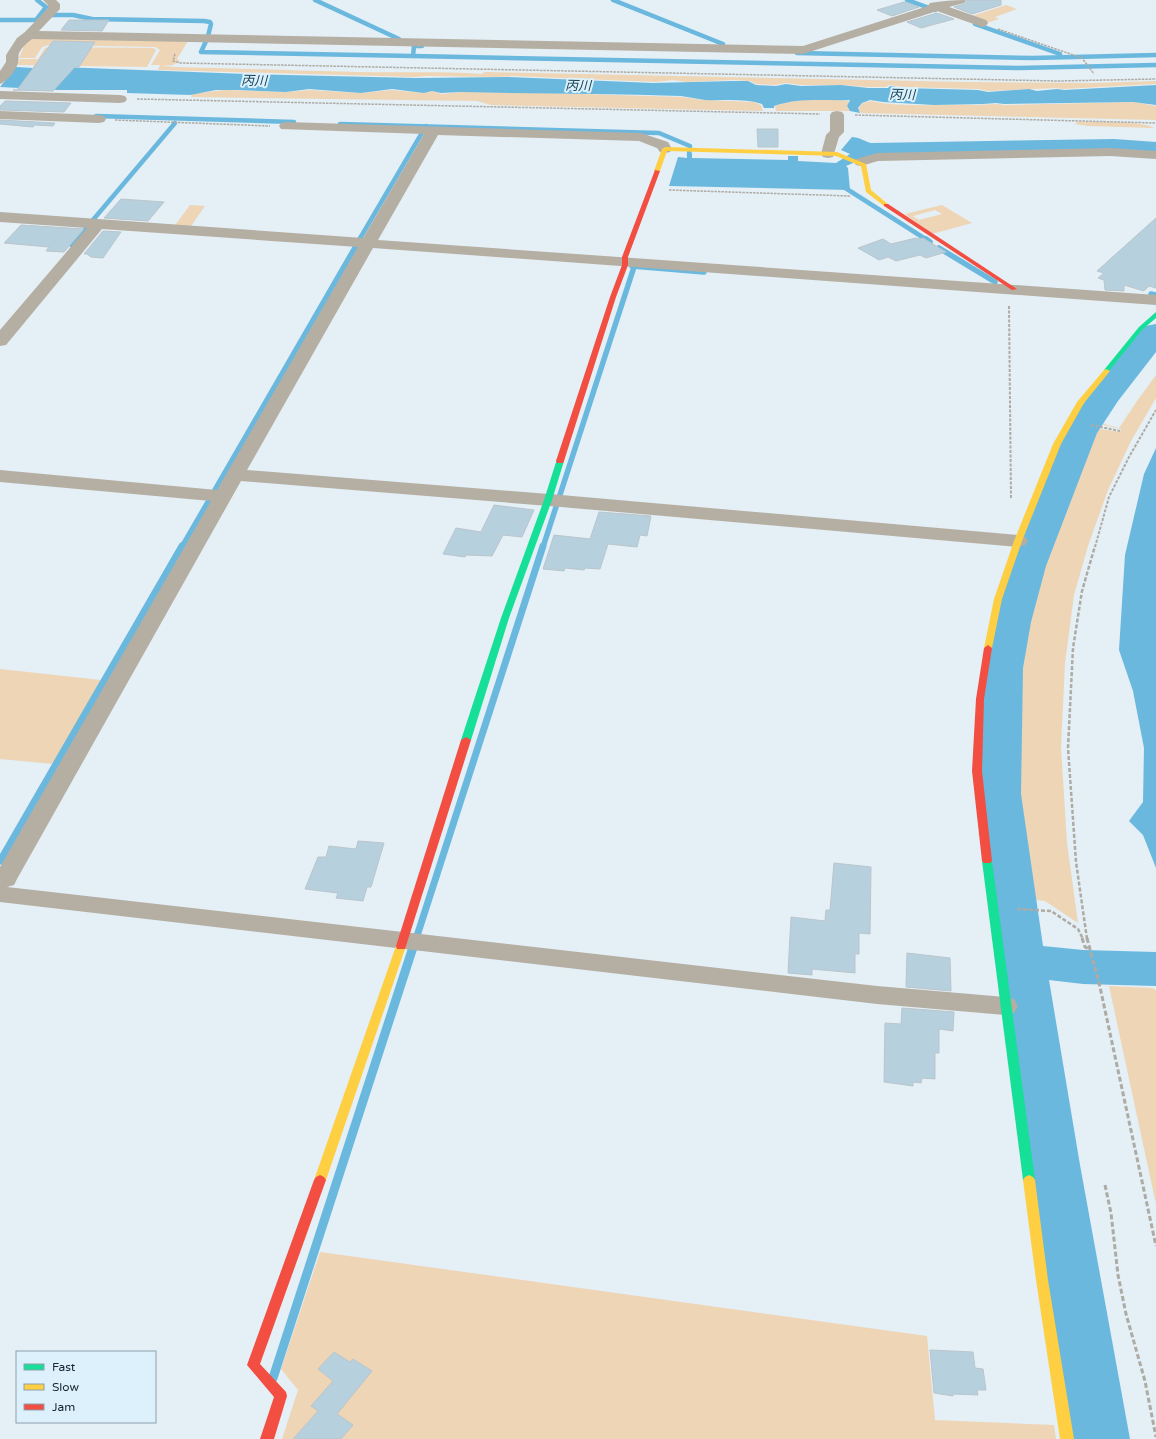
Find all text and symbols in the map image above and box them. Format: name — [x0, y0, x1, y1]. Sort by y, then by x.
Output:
water label: 丙川 — [241, 73, 269, 89]
water label: 丙川 — [565, 78, 593, 94]
water label: 丙川 — [889, 87, 917, 103]
legend — [16, 1351, 156, 1423]
text: Fast — [52, 1360, 76, 1374]
text: Slow — [52, 1380, 79, 1394]
text: Jam — [52, 1400, 75, 1414]

